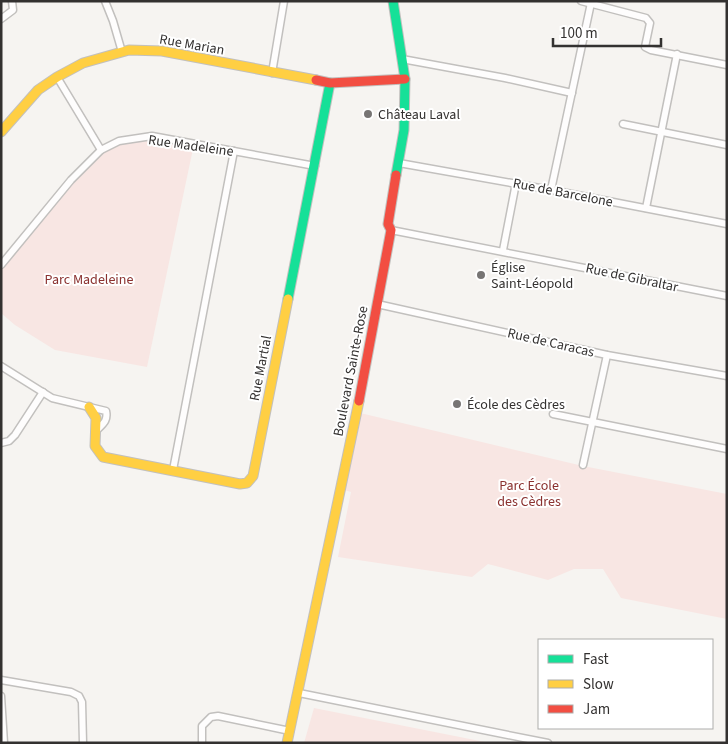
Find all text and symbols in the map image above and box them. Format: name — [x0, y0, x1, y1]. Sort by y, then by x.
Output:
scale bar — [553, 15, 660, 47]
text: 100 m — [560, 23, 598, 44]
street label: Rue Marian — [158, 29, 226, 61]
place label: Château Laval — [378, 105, 460, 125]
marker: Château Laval — [362, 108, 374, 120]
street label: Rue Madeleine — [147, 130, 235, 162]
street label: Rue de Barcelone — [511, 173, 615, 213]
place label: Église Saint-Léopold — [491, 258, 573, 294]
street label: Rue de Gibraltar — [584, 258, 680, 298]
marker: Église Saint-Léopold — [475, 269, 487, 281]
park label: Parc Madeleine — [45, 270, 133, 290]
street label: Boulevard Sainte-Rose — [329, 304, 373, 438]
street label: Rue de Caracas — [505, 323, 596, 363]
street label: Rue Martial — [245, 333, 277, 403]
place label: École des Cèdres — [467, 395, 565, 415]
marker: École des Cèdres — [451, 398, 463, 410]
park label: Parc École des Cèdres — [497, 476, 561, 512]
legend — [538, 639, 713, 729]
text: Fast — [583, 649, 609, 670]
text: Slow — [583, 674, 614, 695]
text: Jam — [583, 699, 610, 720]

